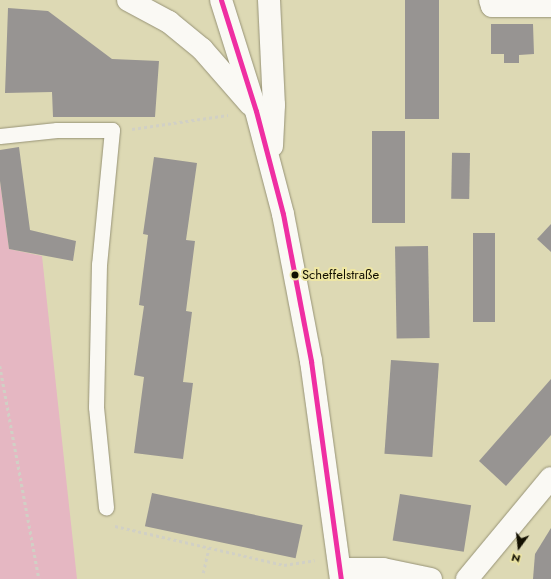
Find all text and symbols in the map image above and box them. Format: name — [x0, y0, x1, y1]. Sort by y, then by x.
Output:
place label: Scheffelstraße — [302, 267, 379, 283]
marker: Scheffelstraße — [290, 270, 300, 280]
north arrow — [499, 527, 539, 567]
text: N — [510, 550, 522, 567]

